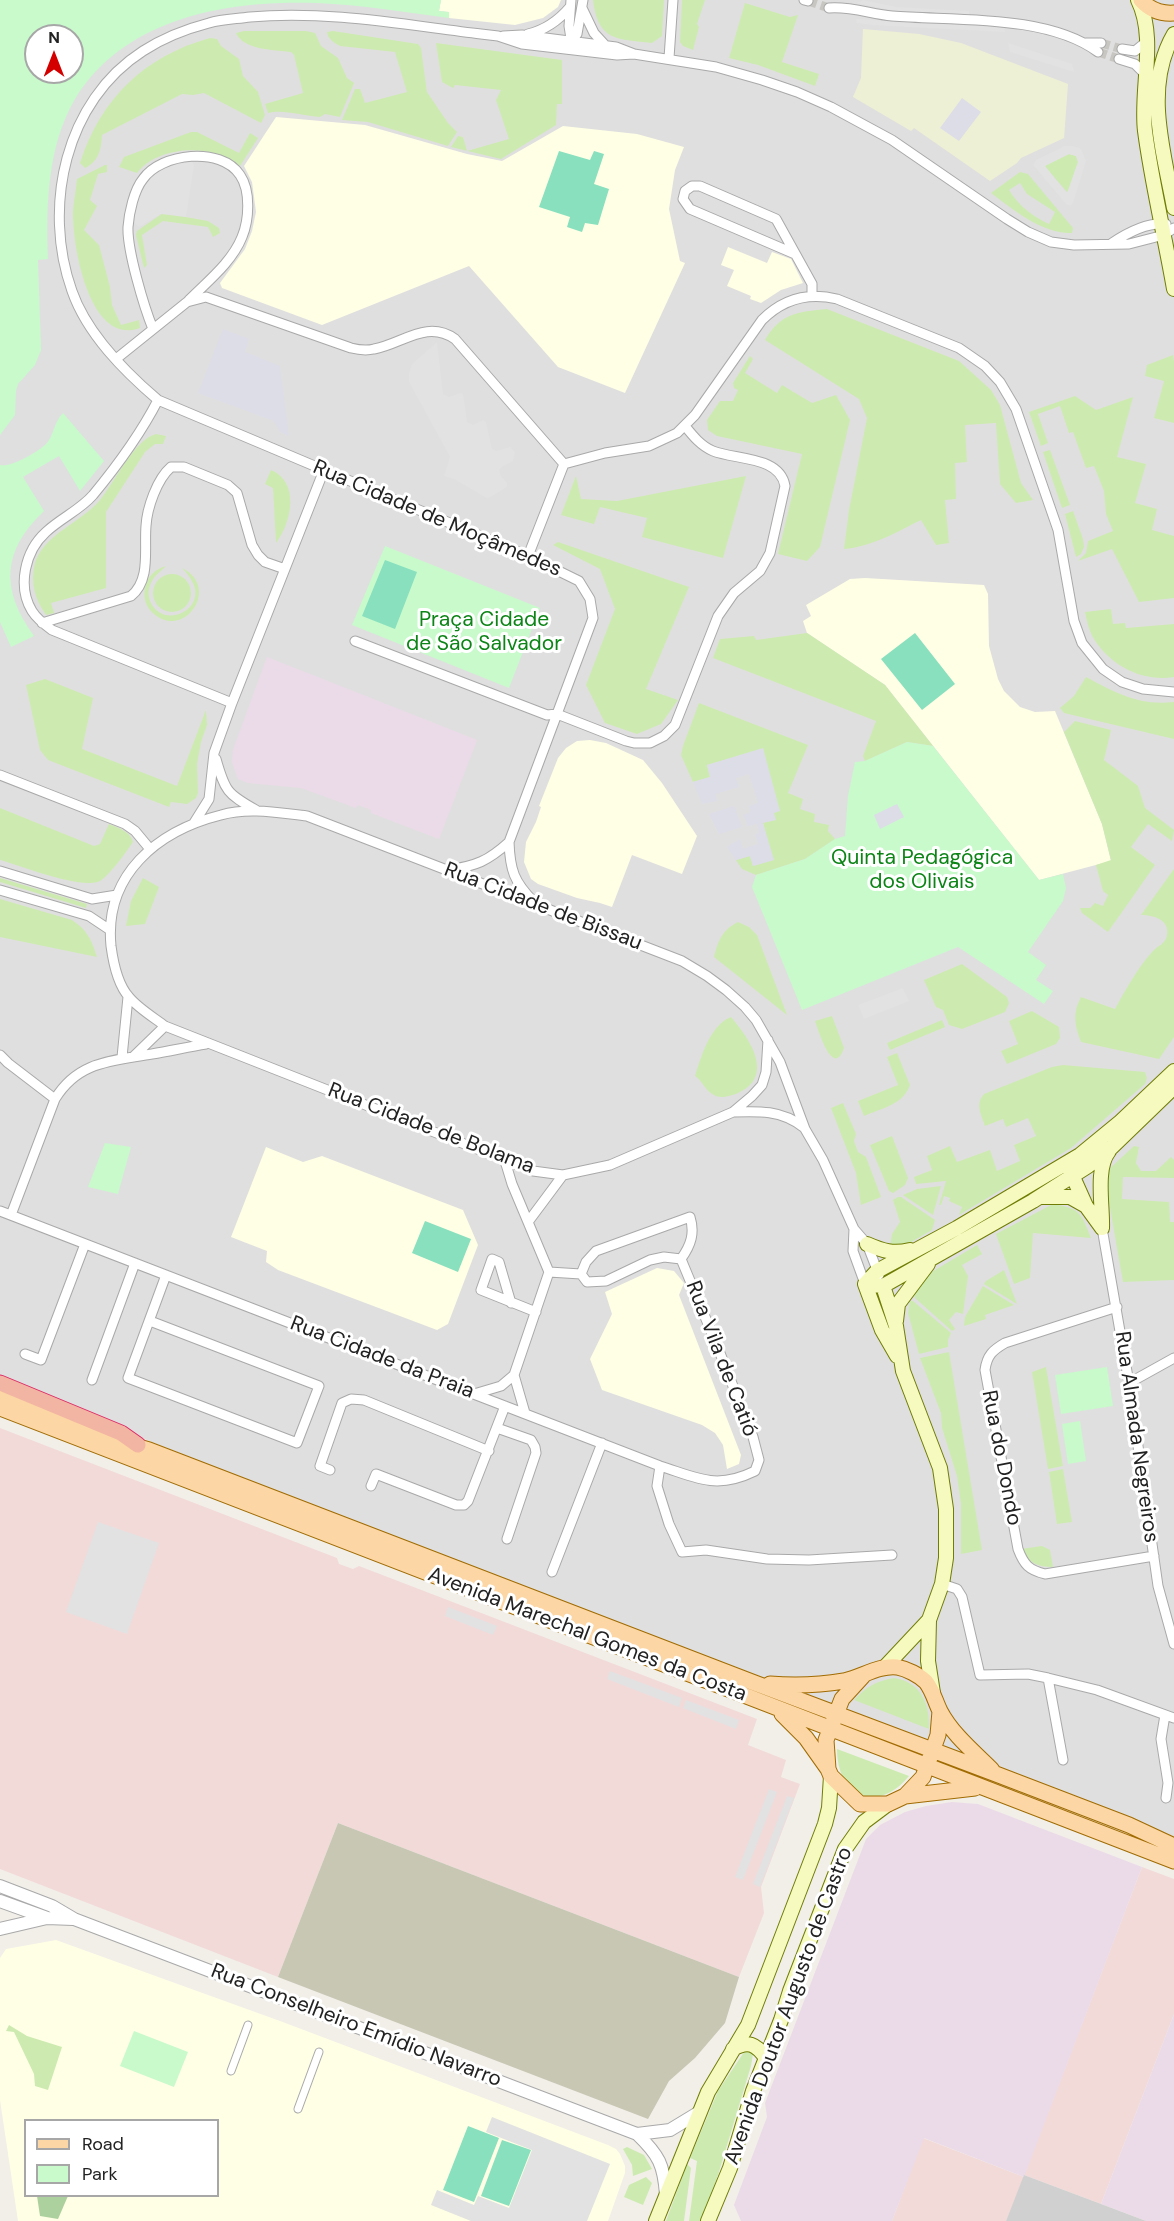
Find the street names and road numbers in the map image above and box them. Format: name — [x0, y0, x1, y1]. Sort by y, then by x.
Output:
street label: Rua Cidade de Moçâmedes — [309, 455, 565, 583]
street label: Rua Cidade de Bissau — [441, 858, 645, 956]
street label: Rua Cidade de Bolama — [324, 1078, 538, 1180]
street label: Rua Vila de Catió — [680, 1278, 762, 1440]
street label: Rua Cidade da Praia — [287, 1311, 477, 1405]
street label: Rua Almada Negreiros — [1109, 1330, 1163, 1544]
street label: Rua do Dondo — [976, 1388, 1026, 1528]
street label: Avenida Marechal Gomes da Costa — [424, 1562, 750, 1708]
street label: Avenida Doutor Augusto de Castro — [720, 1844, 858, 2168]
street label: Rua Conselheiro Emídio Navarro — [207, 1959, 505, 2093]

